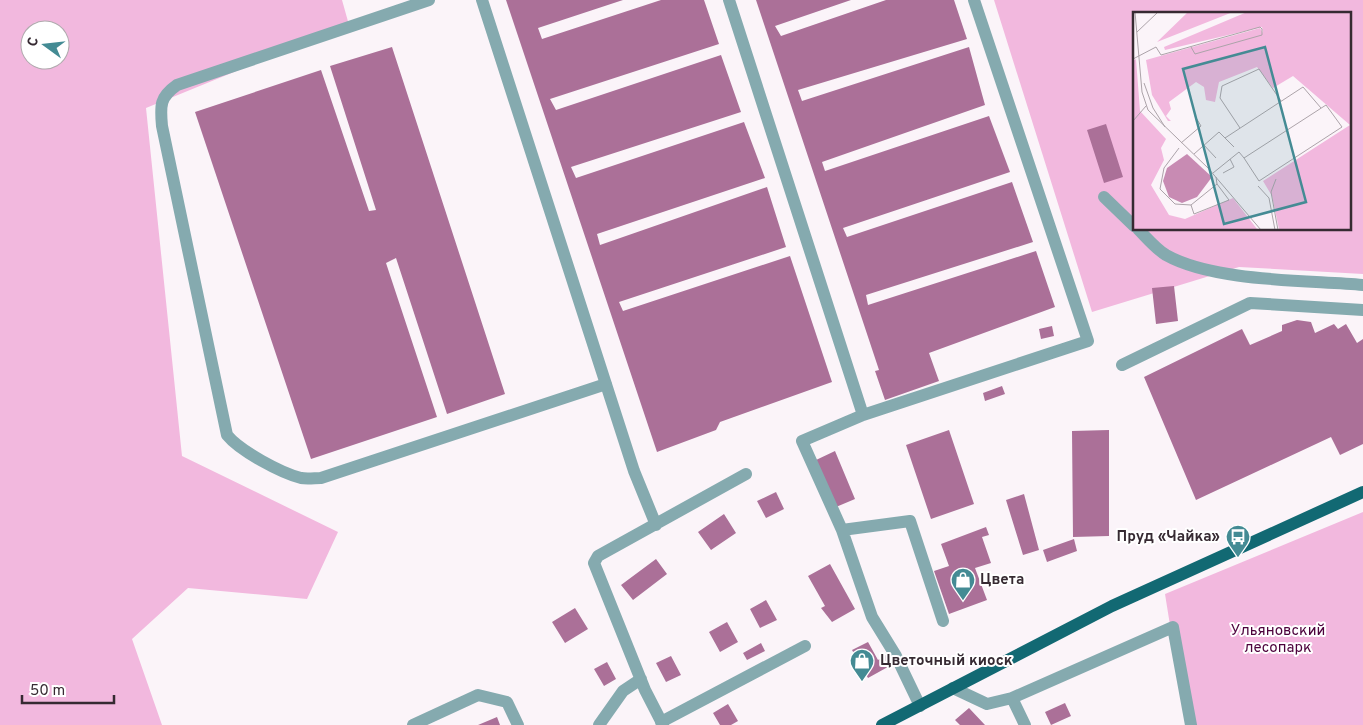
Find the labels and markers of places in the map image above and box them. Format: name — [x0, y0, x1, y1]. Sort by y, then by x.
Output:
bus stop icon: Пруд «Чайка» — [1225, 524, 1251, 558]
place label: Пруд «Чайка» — [1117, 528, 1220, 547]
shop icon: Цвета — [950, 567, 976, 601]
place label: Цвета — [980, 571, 1024, 590]
shop icon: Цветочный киоск — [849, 648, 875, 682]
place label: Цветочный киоск — [880, 652, 1013, 671]

